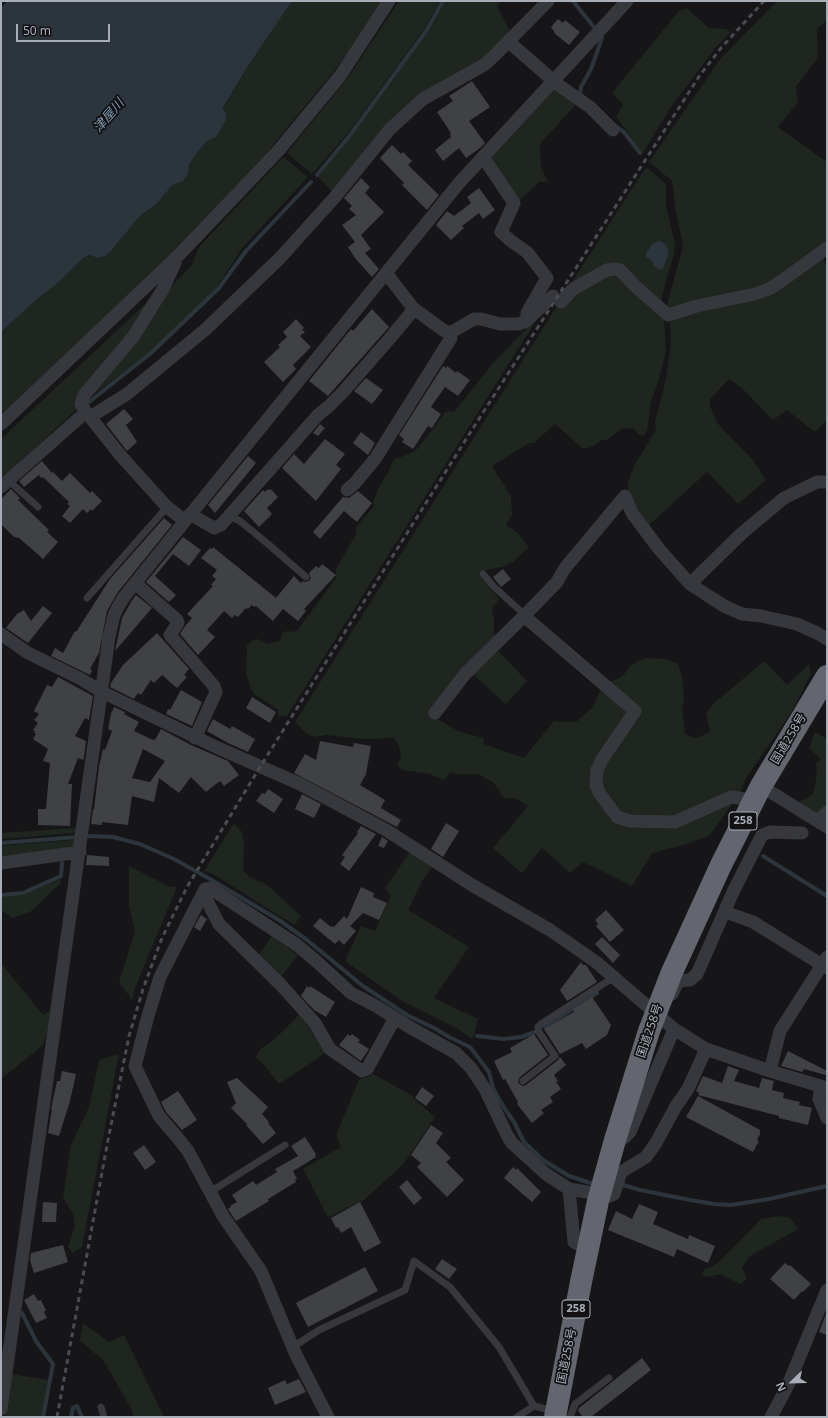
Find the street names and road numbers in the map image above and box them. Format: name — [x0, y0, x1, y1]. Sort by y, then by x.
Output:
street label: 国道258号 — [768, 711, 810, 767]
road number: 258 — [729, 812, 757, 830]
street label: 国道258号 — [634, 1002, 666, 1060]
road number: 258 — [562, 1300, 590, 1318]
street label: 国道258号 — [555, 1327, 579, 1385]

